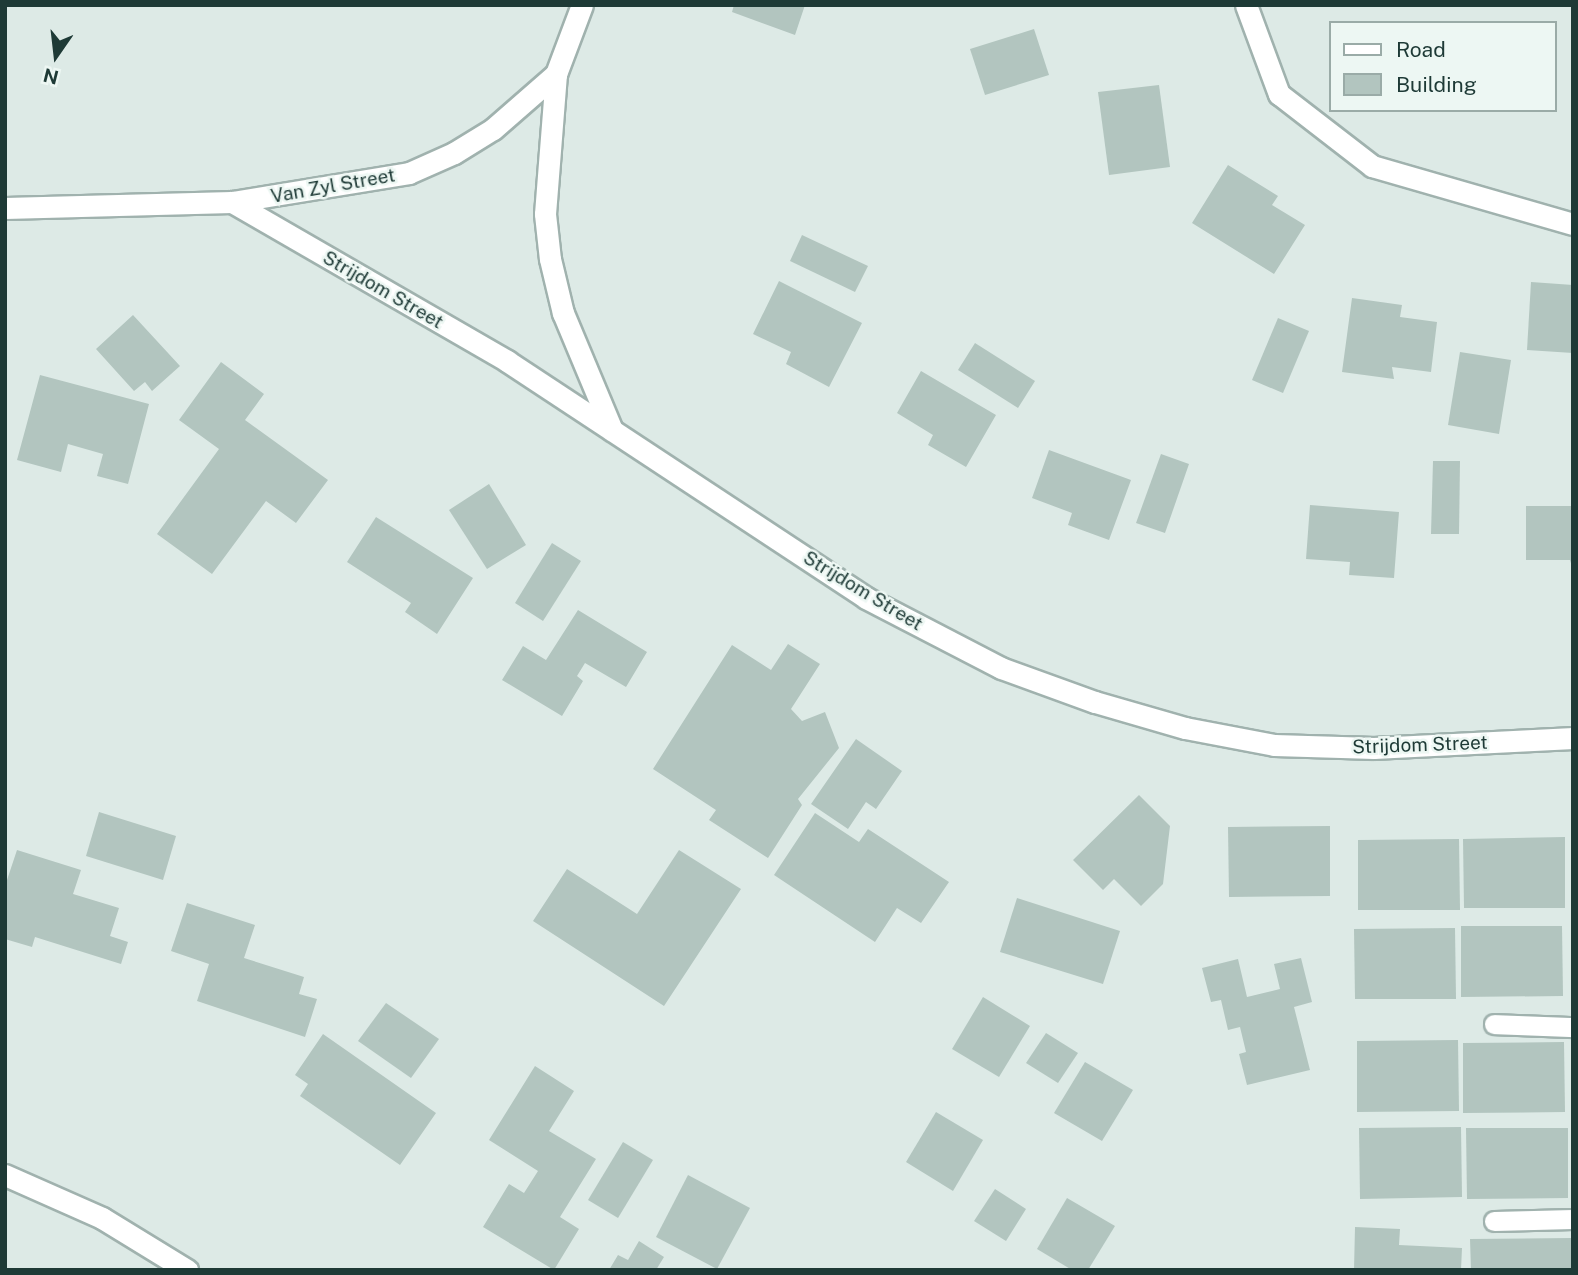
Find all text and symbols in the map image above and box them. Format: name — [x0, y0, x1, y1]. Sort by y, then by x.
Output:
north arrow — [21, 21, 91, 91]
legend — [1330, 21, 1557, 112]
text: Road — [1396, 37, 1446, 62]
text: N — [41, 64, 61, 89]
text: Building — [1396, 72, 1477, 97]
street label: Van Zyl Street — [269, 164, 397, 208]
street label: Strijdom Street — [319, 246, 447, 334]
street label: Strijdom Street — [799, 546, 927, 636]
street label: Strijdom Street — [1352, 731, 1488, 759]

